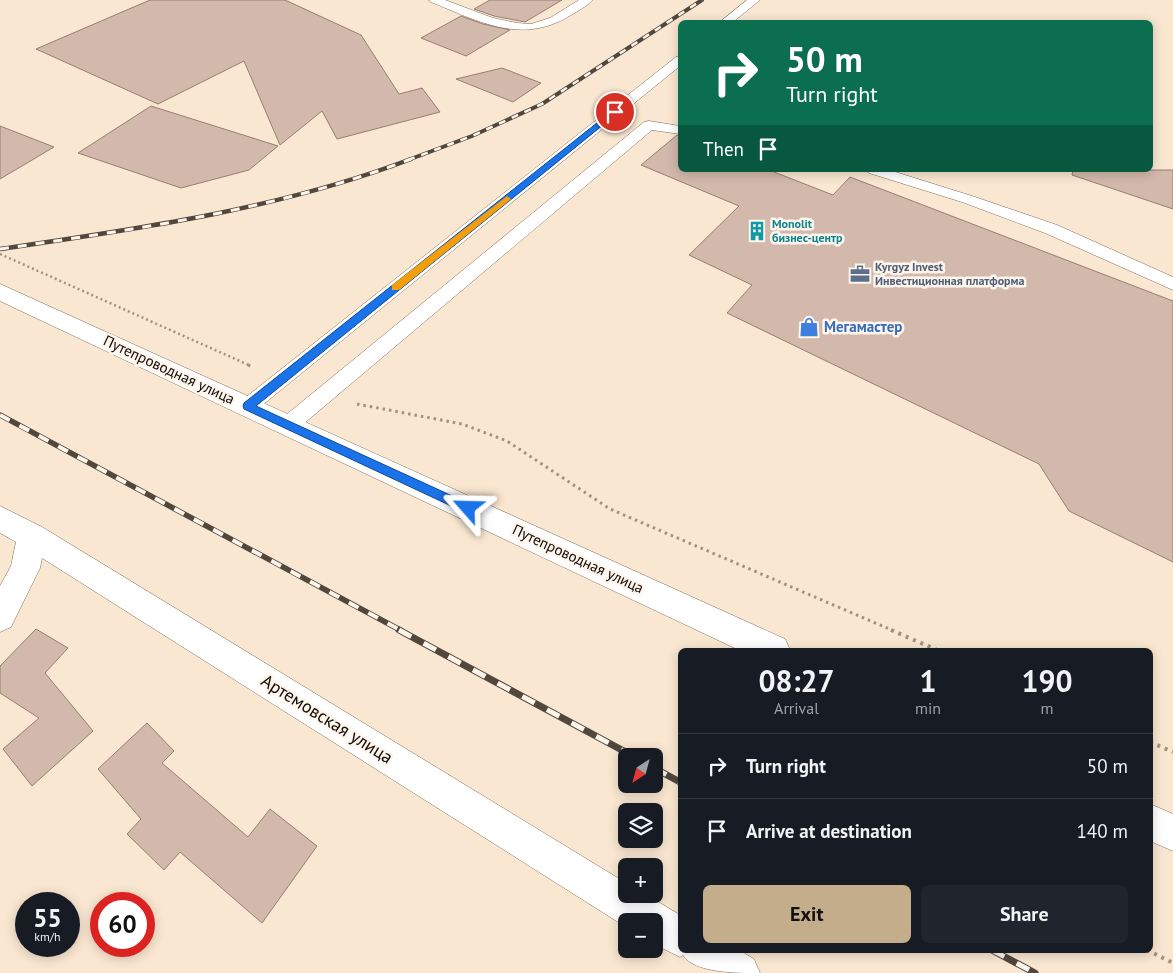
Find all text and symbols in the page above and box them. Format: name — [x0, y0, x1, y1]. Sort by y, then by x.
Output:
text: 50 m — [786, 36, 863, 82]
icon: right — [703, 40, 768, 105]
text: Turn right — [786, 80, 878, 108]
pin — [594, 91, 636, 133]
icon: arrive — [601, 98, 629, 126]
icon: arrive — [754, 135, 782, 163]
text: Then — [703, 137, 744, 161]
place label: Monolit бизнес-центр — [772, 216, 843, 245]
building icon: Monolit бизнес-центр — [746, 220, 768, 242]
place label: Kyrgyz Invest Инвестиционная платформа — [875, 259, 1025, 288]
office icon: Kyrgyz Invest Инвестиционная платформа — [849, 263, 871, 285]
shop icon: Мегамастер — [798, 316, 820, 338]
place label: Мегамастер — [824, 317, 902, 336]
street label: Путепроводная улица — [100, 331, 238, 408]
position arrow — [441, 481, 493, 533]
street label: Путепроводная улица — [509, 520, 647, 597]
text: 08:27 — [758, 661, 835, 700]
text: 1 — [920, 661, 937, 700]
text: 190 — [1021, 661, 1073, 700]
street label: Артемовская улица — [257, 669, 397, 768]
text: Arrival — [774, 698, 819, 718]
text: min — [915, 698, 941, 718]
text: m — [1041, 698, 1054, 718]
north arrow — [618, 748, 662, 792]
map controls — [618, 748, 663, 958]
icon: right — [703, 752, 731, 780]
text: Turn right — [746, 754, 826, 778]
text: 50 m — [1087, 754, 1128, 778]
button: layers — [618, 803, 663, 848]
icon: arrive — [703, 817, 731, 845]
text: Arrive at destination — [746, 819, 912, 843]
text: 140 m — [1076, 819, 1128, 843]
button: + — [618, 858, 663, 903]
button: Exit — [703, 885, 911, 943]
button: Share — [921, 885, 1128, 943]
speed limit sign: 60 — [90, 892, 155, 957]
text: 55 — [33, 902, 62, 934]
button: − — [618, 913, 663, 958]
text: km/h — [34, 929, 61, 944]

